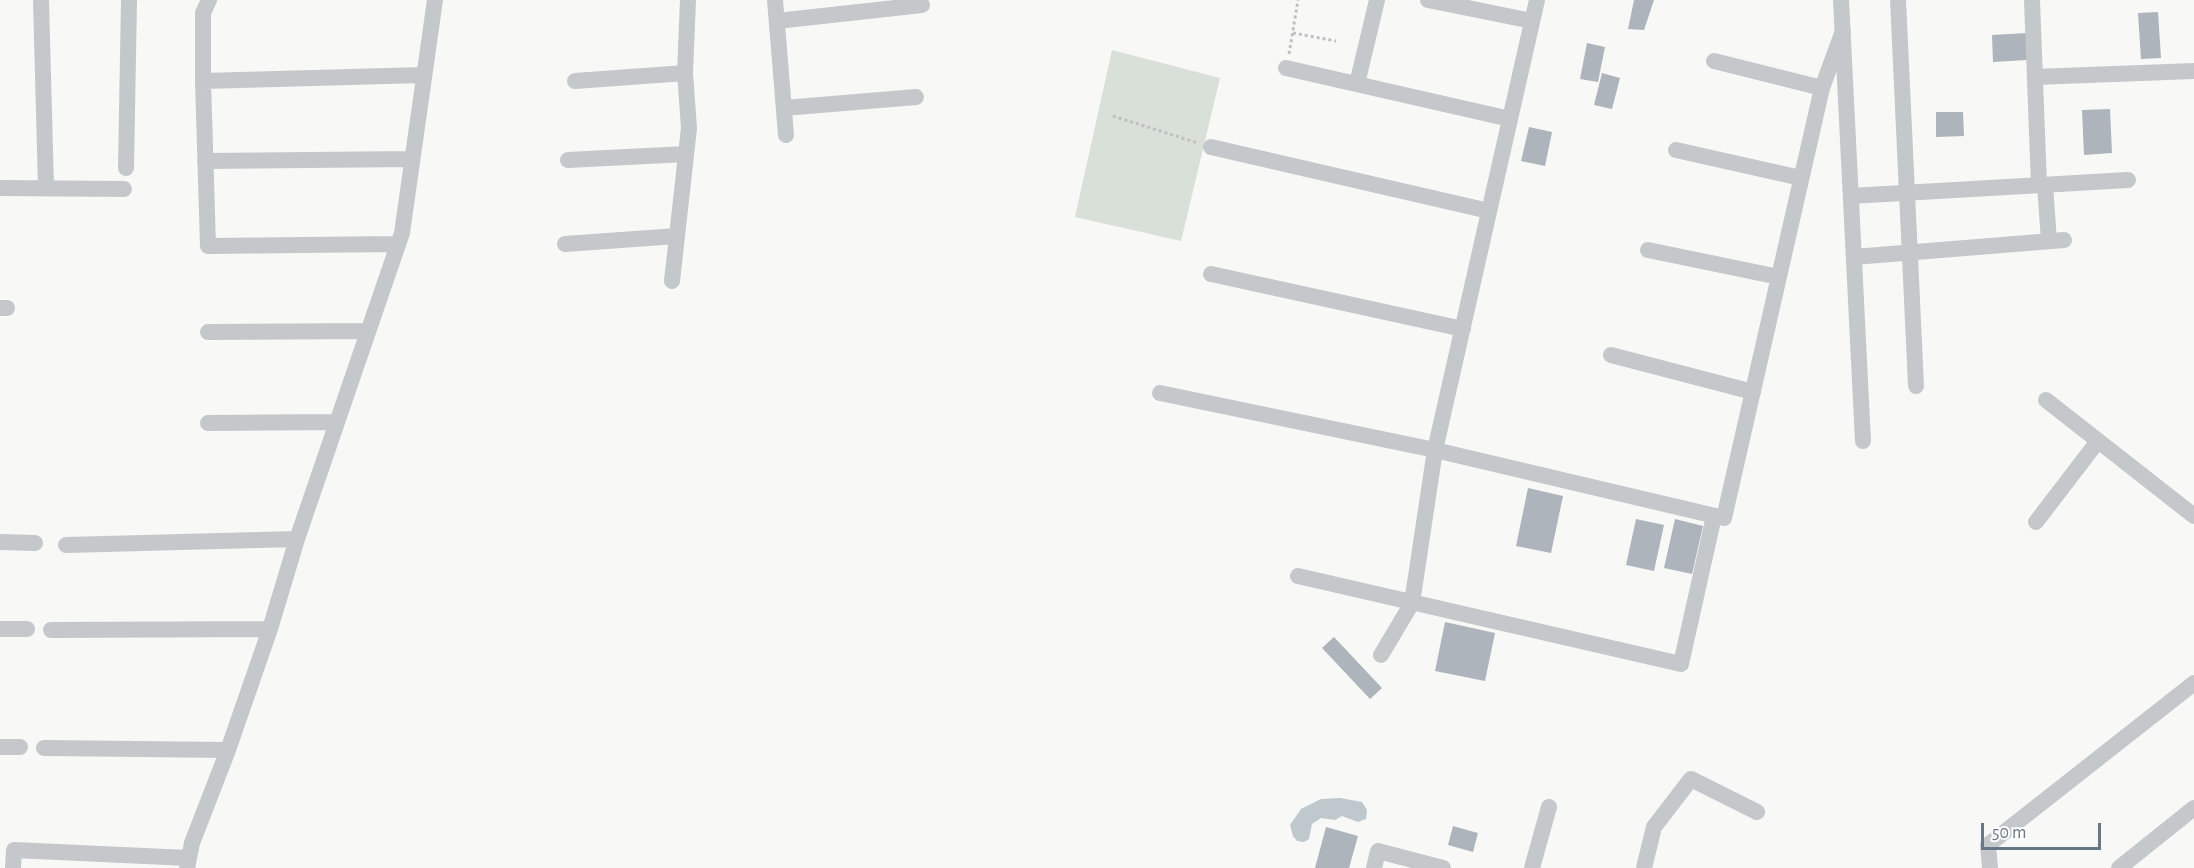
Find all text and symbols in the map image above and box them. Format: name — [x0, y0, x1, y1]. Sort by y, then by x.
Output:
scale bar — [1984, 811, 2104, 849]
text: 50 m — [1992, 824, 2026, 842]

